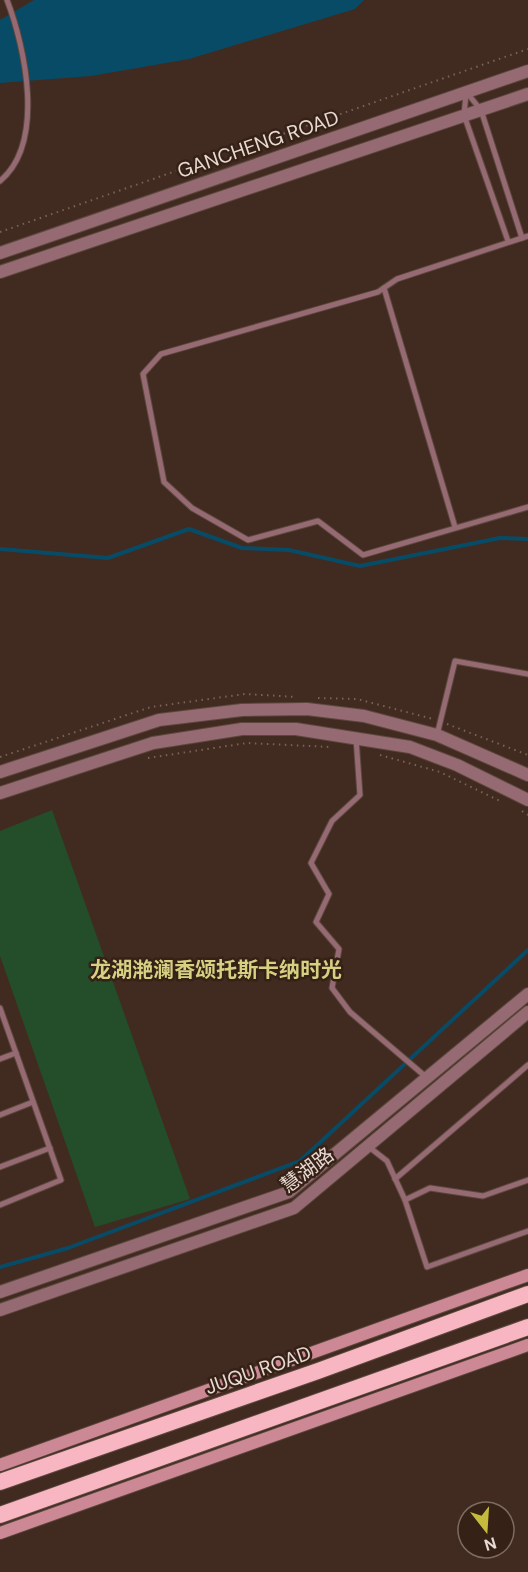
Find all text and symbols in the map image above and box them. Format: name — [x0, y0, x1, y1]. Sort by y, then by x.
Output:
street label: GANCHENG ROAD — [174, 104, 342, 184]
district label: 龙湖滟澜香颂托斯卡纳时光 — [90, 956, 342, 984]
street label: 慧湖路 — [275, 1142, 339, 1198]
street label: JUQU ROAD — [202, 1340, 314, 1400]
north arrow — [456, 1500, 516, 1560]
text: N — [482, 1532, 499, 1556]

